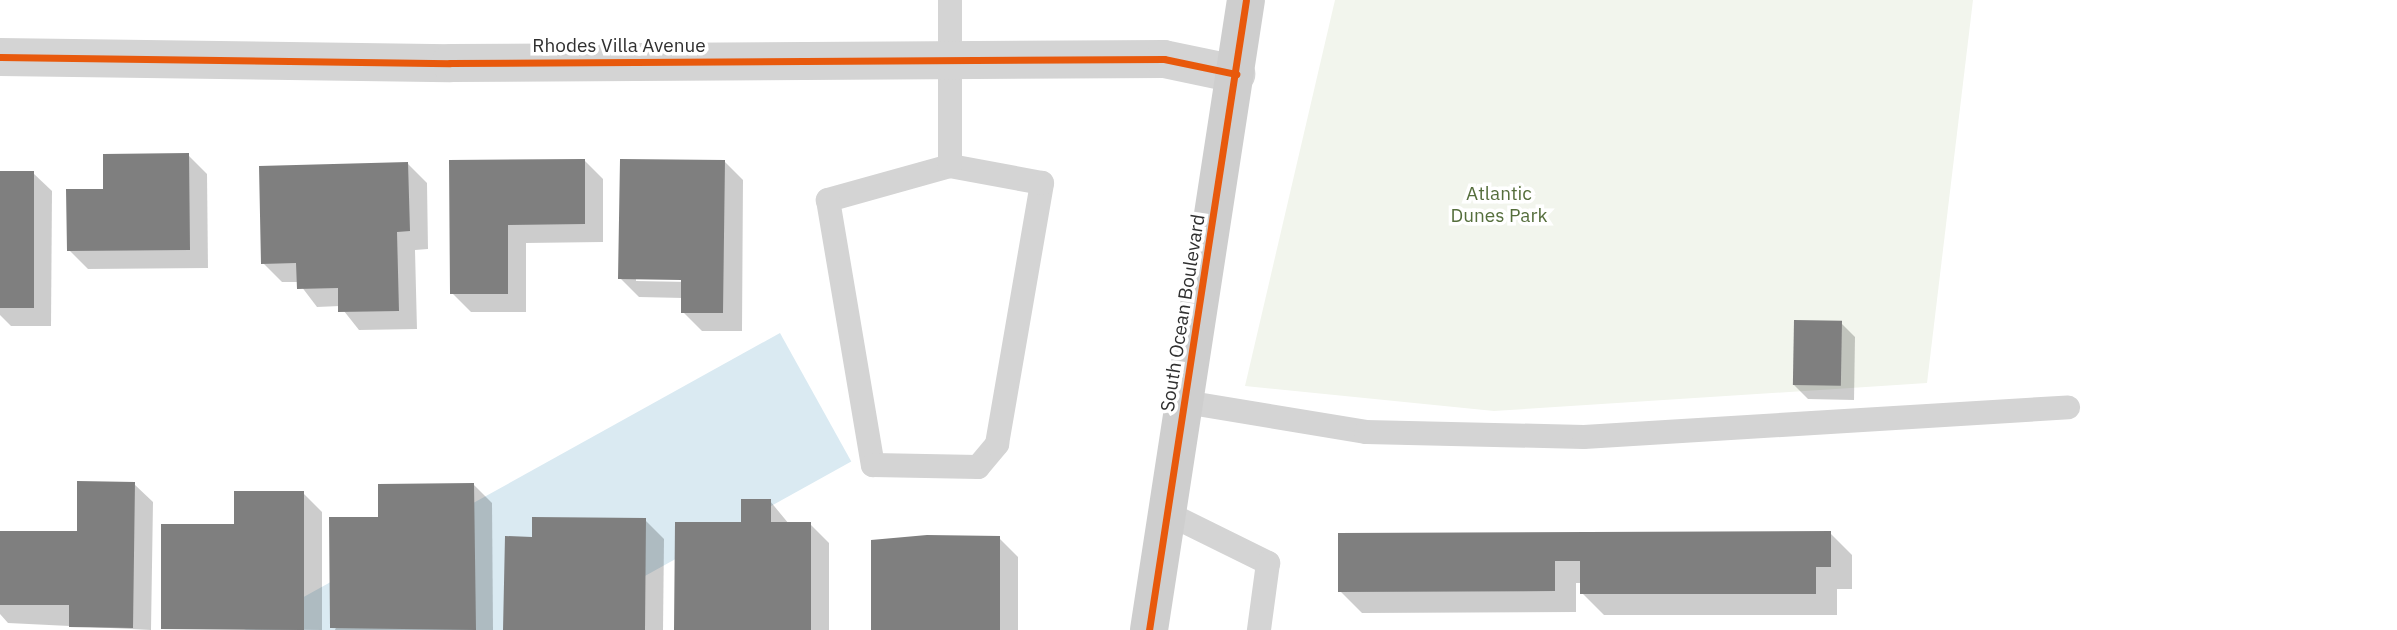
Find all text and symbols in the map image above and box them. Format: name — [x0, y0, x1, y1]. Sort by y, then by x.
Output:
street label: Rhodes Villa Avenue — [532, 35, 706, 57]
park label: Atlantic Dunes Park — [1451, 183, 1547, 227]
street label: South Ocean Boulevard — [1156, 213, 1210, 413]

